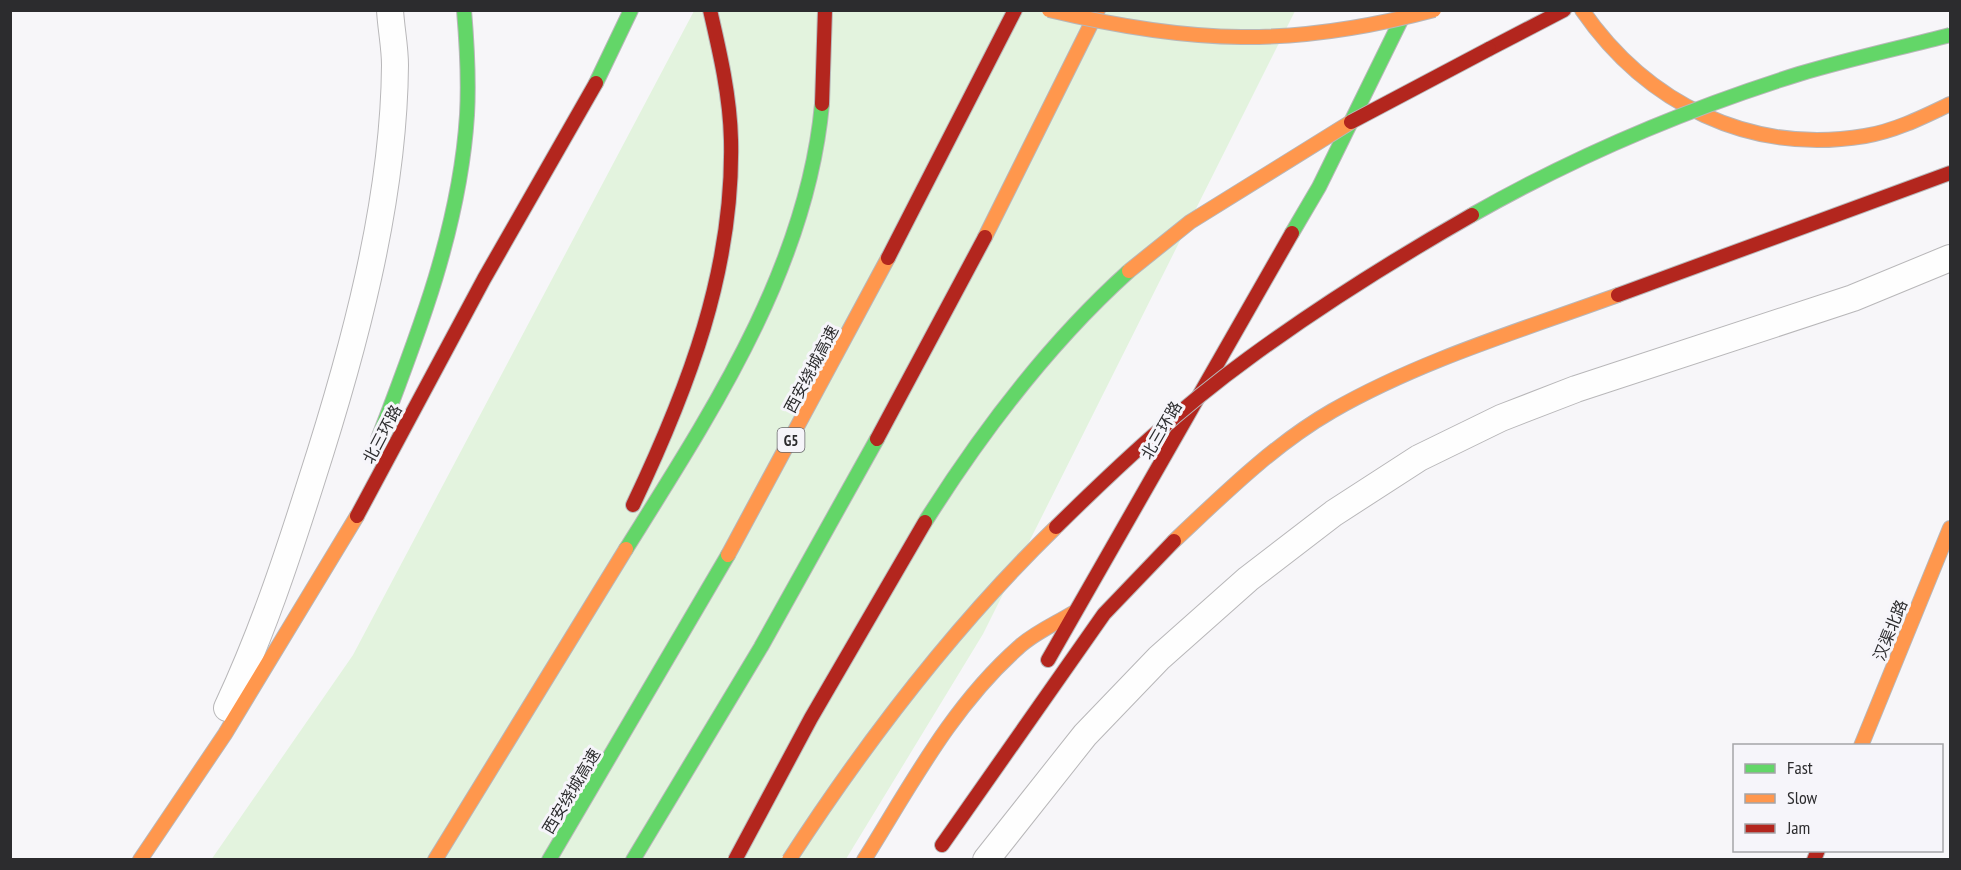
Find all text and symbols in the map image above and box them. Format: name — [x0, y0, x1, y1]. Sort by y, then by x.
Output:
street label: 西安绕城高速 — [780, 322, 842, 416]
street label: 北三环路 — [1136, 397, 1186, 463]
street label: 北三环路 — [358, 401, 406, 467]
road number: G5 — [778, 428, 804, 452]
street label: 汉渠北路 — [1869, 597, 1911, 663]
legend — [1733, 744, 1943, 852]
street label: 西安绕城高速 — [538, 745, 604, 837]
text: Fast — [1787, 756, 1813, 779]
text: Slow — [1787, 786, 1818, 809]
text: Jam — [1786, 816, 1810, 839]

